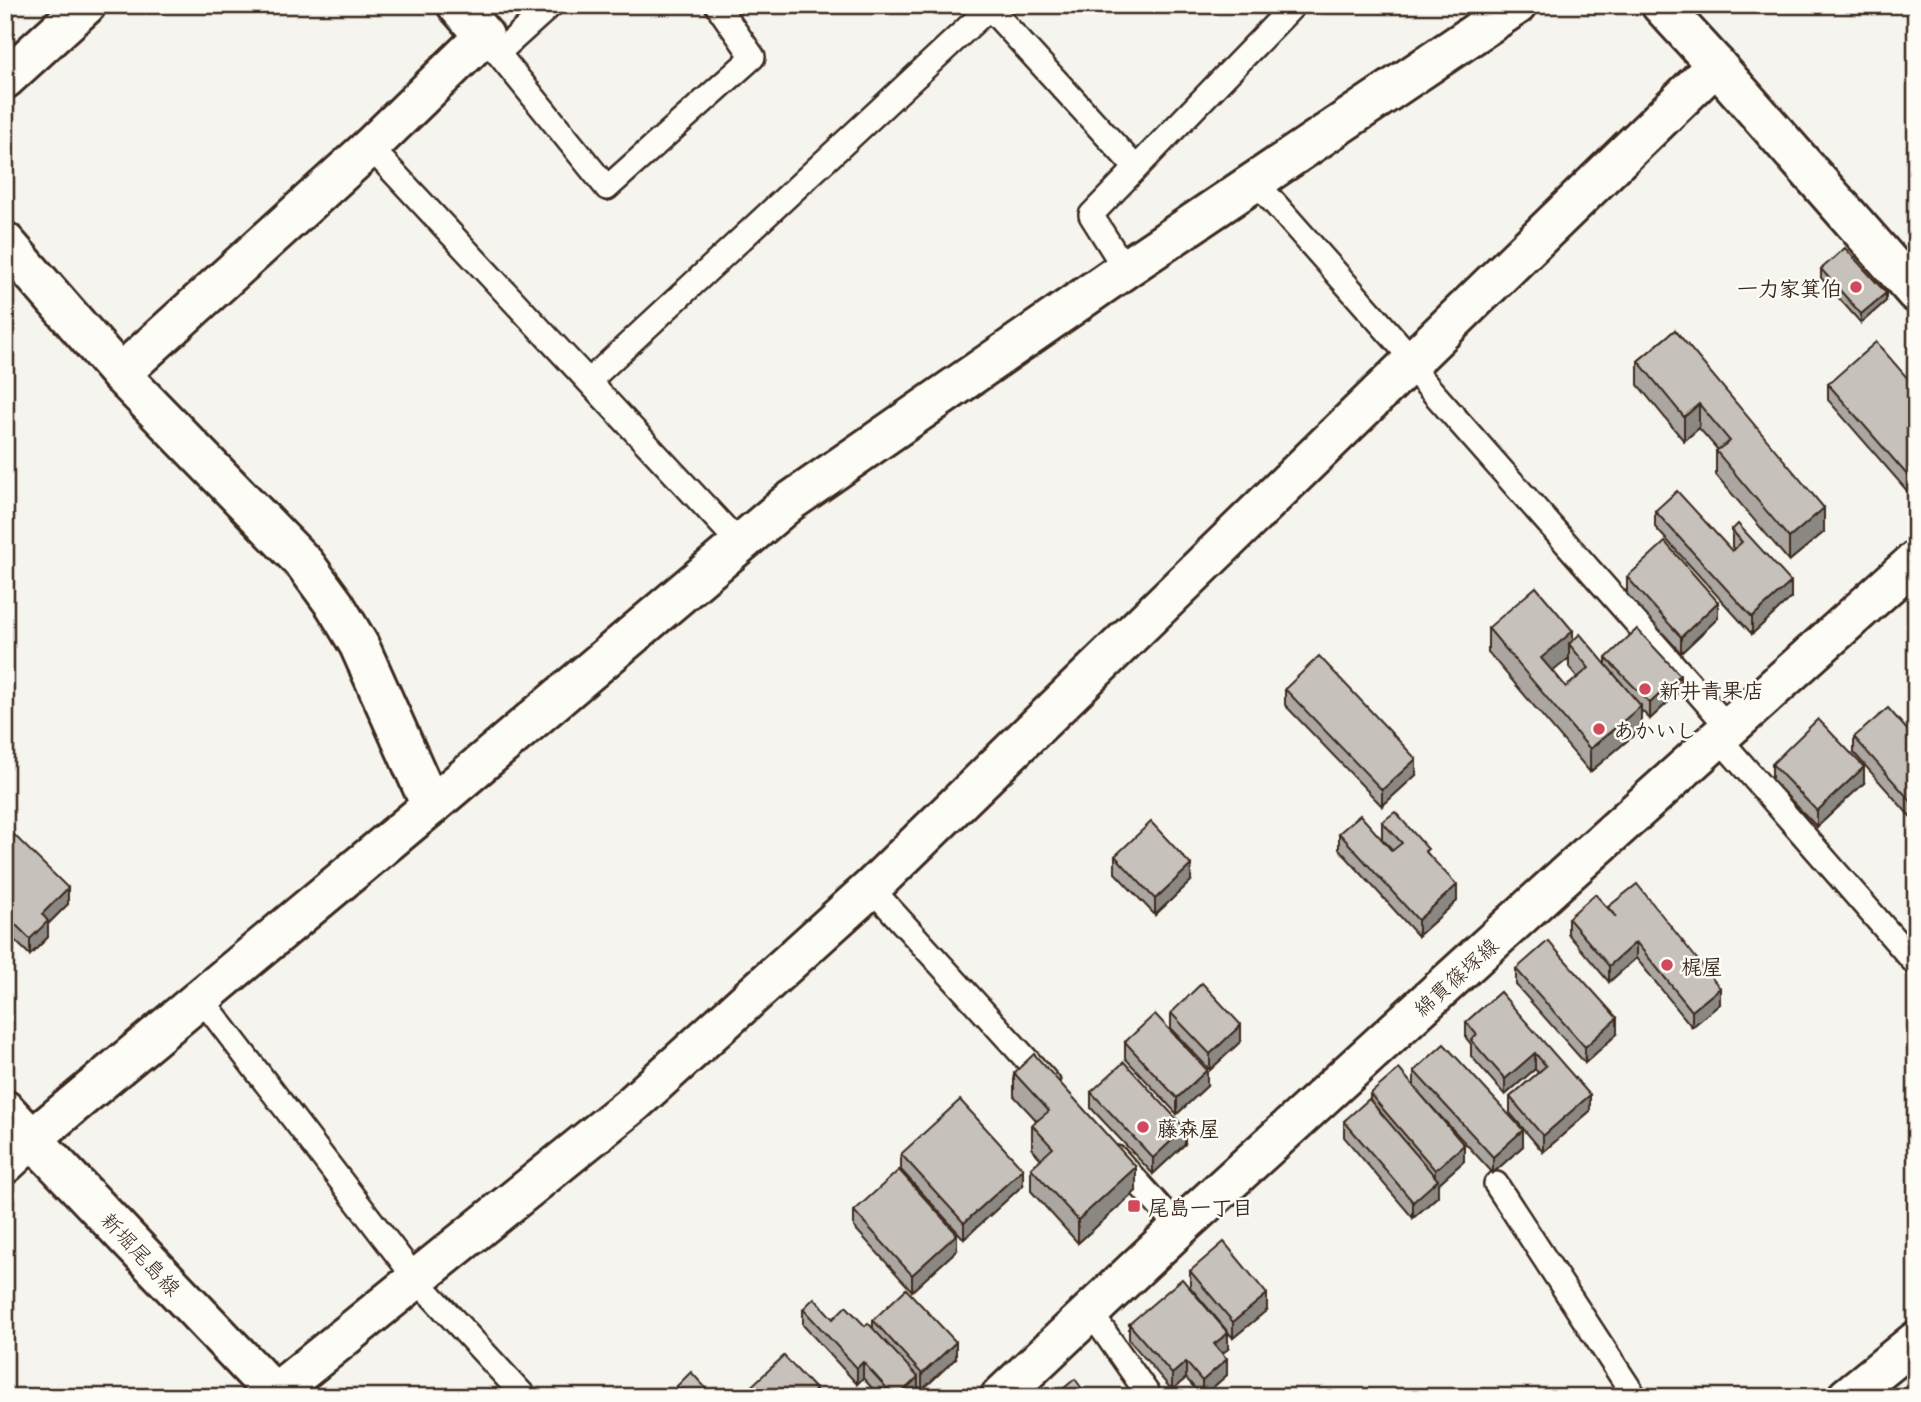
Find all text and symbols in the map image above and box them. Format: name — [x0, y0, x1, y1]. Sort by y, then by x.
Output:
place label: 一力家箕伯 — [1737, 271, 1842, 303]
marker: 一力家箕伯 — [1848, 279, 1864, 295]
place label: 新井青果店 — [1659, 673, 1764, 705]
marker: 新井青果店 — [1637, 681, 1653, 697]
place label: あかいし — [1613, 713, 1697, 745]
marker: あかいし — [1591, 721, 1607, 737]
street label: 綿貫篠塚線 — [1405, 929, 1505, 1023]
place label: 梶屋 — [1681, 949, 1723, 981]
marker: 梶屋 — [1659, 957, 1675, 973]
place label: 藤森屋 — [1157, 1111, 1220, 1143]
marker: 藤森屋 — [1135, 1119, 1151, 1135]
place label: 尾島一丁目 — [1148, 1190, 1253, 1222]
marker: 尾島一丁目 — [1126, 1198, 1142, 1214]
street label: 新堀尾島線 — [94, 1204, 190, 1302]

